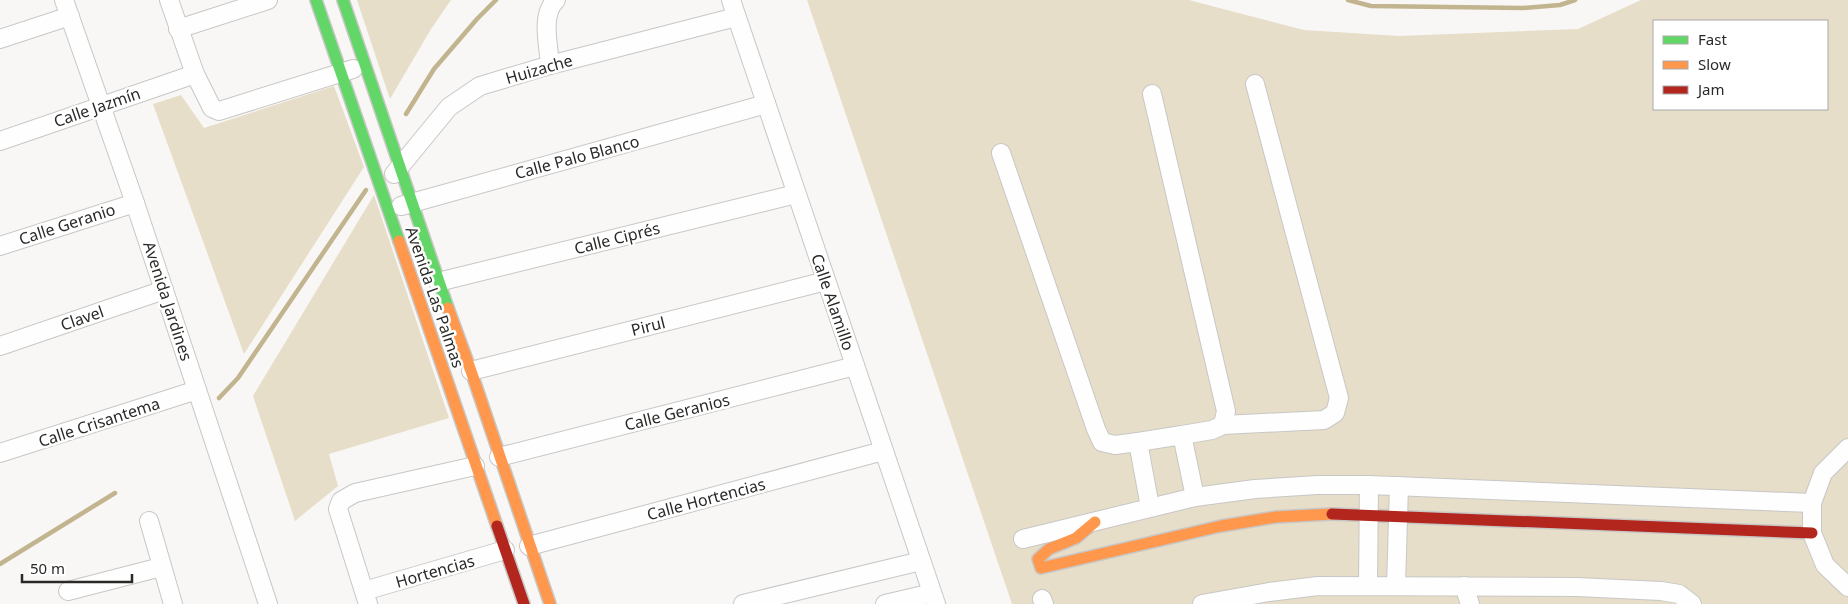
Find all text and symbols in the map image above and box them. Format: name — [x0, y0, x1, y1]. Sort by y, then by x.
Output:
legend — [1653, 20, 1828, 110]
text: Fast — [1698, 29, 1727, 49]
street label: Huizache — [503, 49, 575, 89]
text: Slow — [1698, 54, 1731, 74]
text: Jam — [1696, 79, 1725, 99]
street label: Calle Jazmín — [51, 82, 143, 132]
street label: Calle Palo Blanco — [512, 130, 642, 184]
street label: Calle Geranio — [16, 198, 118, 250]
street label: Calle Ciprés — [572, 217, 662, 259]
street label: Avenida Las Palmas — [401, 223, 469, 371]
street label: Avenida Jardines — [138, 238, 198, 364]
street label: Calle Alamillo — [806, 251, 860, 353]
street label: Clavel — [57, 300, 107, 336]
street label: Pirul — [629, 311, 667, 341]
street label: Calle Geranios — [622, 388, 732, 436]
street label: Calle Crisantema — [35, 392, 163, 452]
street label: Calle Hortencias — [644, 473, 768, 525]
street label: Hortencias — [393, 549, 477, 593]
scale bar — [22, 552, 132, 584]
text: 50 m — [30, 558, 65, 578]

